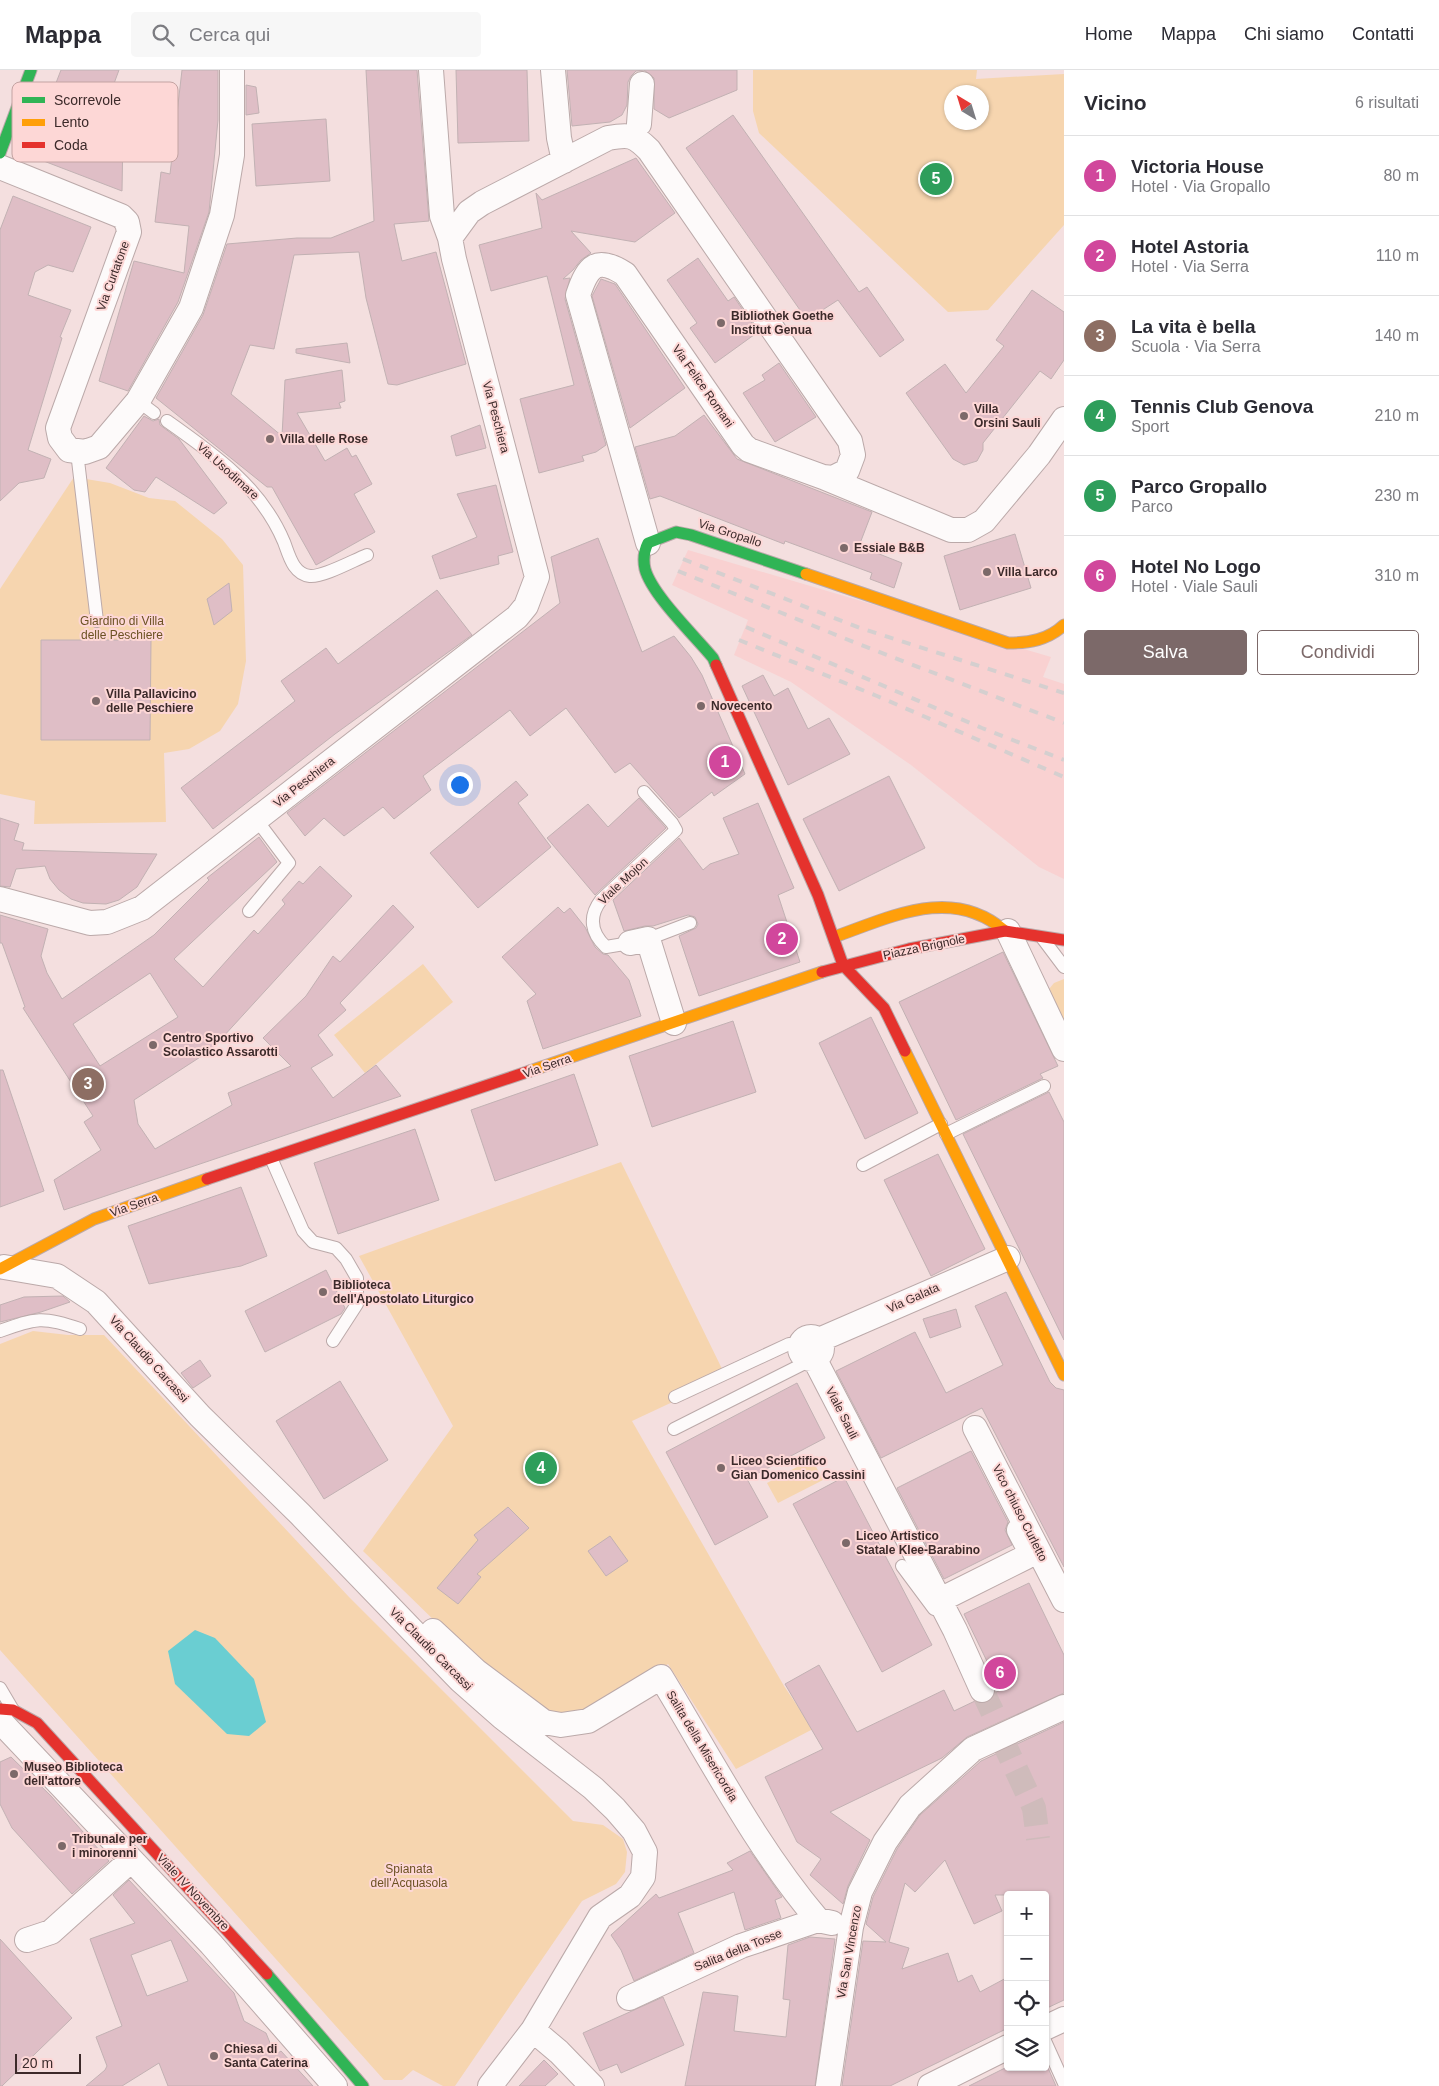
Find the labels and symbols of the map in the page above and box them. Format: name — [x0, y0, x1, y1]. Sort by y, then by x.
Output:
legend — [12, 82, 178, 162]
north arrow — [944, 85, 989, 130]
text: Scorrevole — [54, 92, 121, 108]
text: Lento — [54, 114, 89, 130]
text: Coda — [54, 137, 88, 153]
pin: 5 — [920, 160, 952, 198]
street label: Via Curtatone — [94, 239, 132, 313]
place label: Bibliothek Goethe Institut Genua — [731, 309, 834, 337]
marker: Bibliothek Goethe Institut Genua — [715, 317, 727, 329]
street label: Via Felice Romani — [669, 342, 737, 430]
street label: Via Peschiera — [480, 380, 512, 455]
place label: Villa Orsini Sauli — [974, 402, 1041, 430]
marker: Villa Orsini Sauli — [958, 410, 970, 422]
place label: Villa delle Rose — [280, 432, 368, 446]
marker: Villa delle Rose — [264, 433, 276, 445]
street label: Via Usodimare — [194, 440, 262, 503]
street label: Via Gropallo — [697, 516, 764, 550]
place label: Essiale B&B — [854, 541, 925, 555]
marker: Essiale B&B — [838, 542, 850, 554]
place label: Villa Larco — [997, 565, 1057, 579]
marker: Villa Larco — [981, 566, 993, 578]
park label: Giardino di Villa delle Peschiere — [80, 614, 164, 642]
place label: Villa Pallavicino delle Peschiere — [106, 687, 197, 715]
marker: Villa Pallavicino delle Peschiere — [90, 695, 102, 707]
place label: Novecento — [711, 699, 772, 713]
marker: Novecento — [695, 700, 707, 712]
pin: 1 — [709, 743, 741, 781]
street label: Via Peschiera — [271, 754, 338, 810]
your location — [447, 772, 473, 798]
street label: Viale Mojon — [595, 855, 651, 907]
pin: 2 — [766, 920, 798, 958]
street label: Piazza Brignole — [882, 931, 967, 963]
place label: Centro Sportivo Scolastico Assarotti — [163, 1031, 278, 1059]
marker: Centro Sportivo Scolastico Assarotti — [147, 1039, 159, 1051]
street label: Via Serra — [521, 1051, 573, 1081]
pin: 3 — [72, 1065, 104, 1103]
street label: Via Serra — [108, 1190, 160, 1220]
place label: Biblioteca dell'Apostolato Liturgico — [333, 1278, 474, 1306]
street label: Via Galata — [885, 1280, 942, 1316]
marker: Biblioteca dell'Apostolato Liturgico — [317, 1286, 329, 1298]
street label: Via Claudio Carcassi — [107, 1313, 191, 1405]
street label: Viale Sauli — [823, 1385, 861, 1441]
pin: 4 — [525, 1449, 557, 1487]
place label: Liceo Scientifico Gian Domenico Cassini — [731, 1454, 865, 1482]
marker: Liceo Scientifico Gian Domenico Cassini — [715, 1462, 727, 1474]
street label: Vico chiuso Curletto — [990, 1462, 1051, 1564]
place label: Liceo Artistico Statale Klee-Barabino — [856, 1529, 980, 1557]
marker: Liceo Artistico Statale Klee-Barabino — [840, 1537, 852, 1549]
street label: Via Claudio Carcassi — [387, 1605, 475, 1693]
pin: 6 — [984, 1654, 1016, 1692]
street label: Salita della Misericordia — [663, 1688, 741, 1804]
place label: Museo Biblioteca dell'attore — [24, 1760, 123, 1788]
marker: Museo Biblioteca dell'attore — [8, 1768, 20, 1780]
place label: Tribunale per i minorenni — [72, 1832, 148, 1860]
marker: Tribunale per i minorenni — [56, 1840, 68, 1852]
street label: Viale IV Novembre — [154, 1851, 232, 1934]
park label: Spianata dell'Acquasola — [370, 1862, 448, 1890]
street label: Via San Vincenzo — [834, 1904, 864, 2000]
street label: Salita della Tosse — [692, 1926, 784, 1974]
place label: Chiesa di Santa Caterina — [224, 2042, 308, 2070]
marker: Chiesa di Santa Caterina — [208, 2050, 220, 2062]
scale bar — [15, 2051, 81, 2074]

